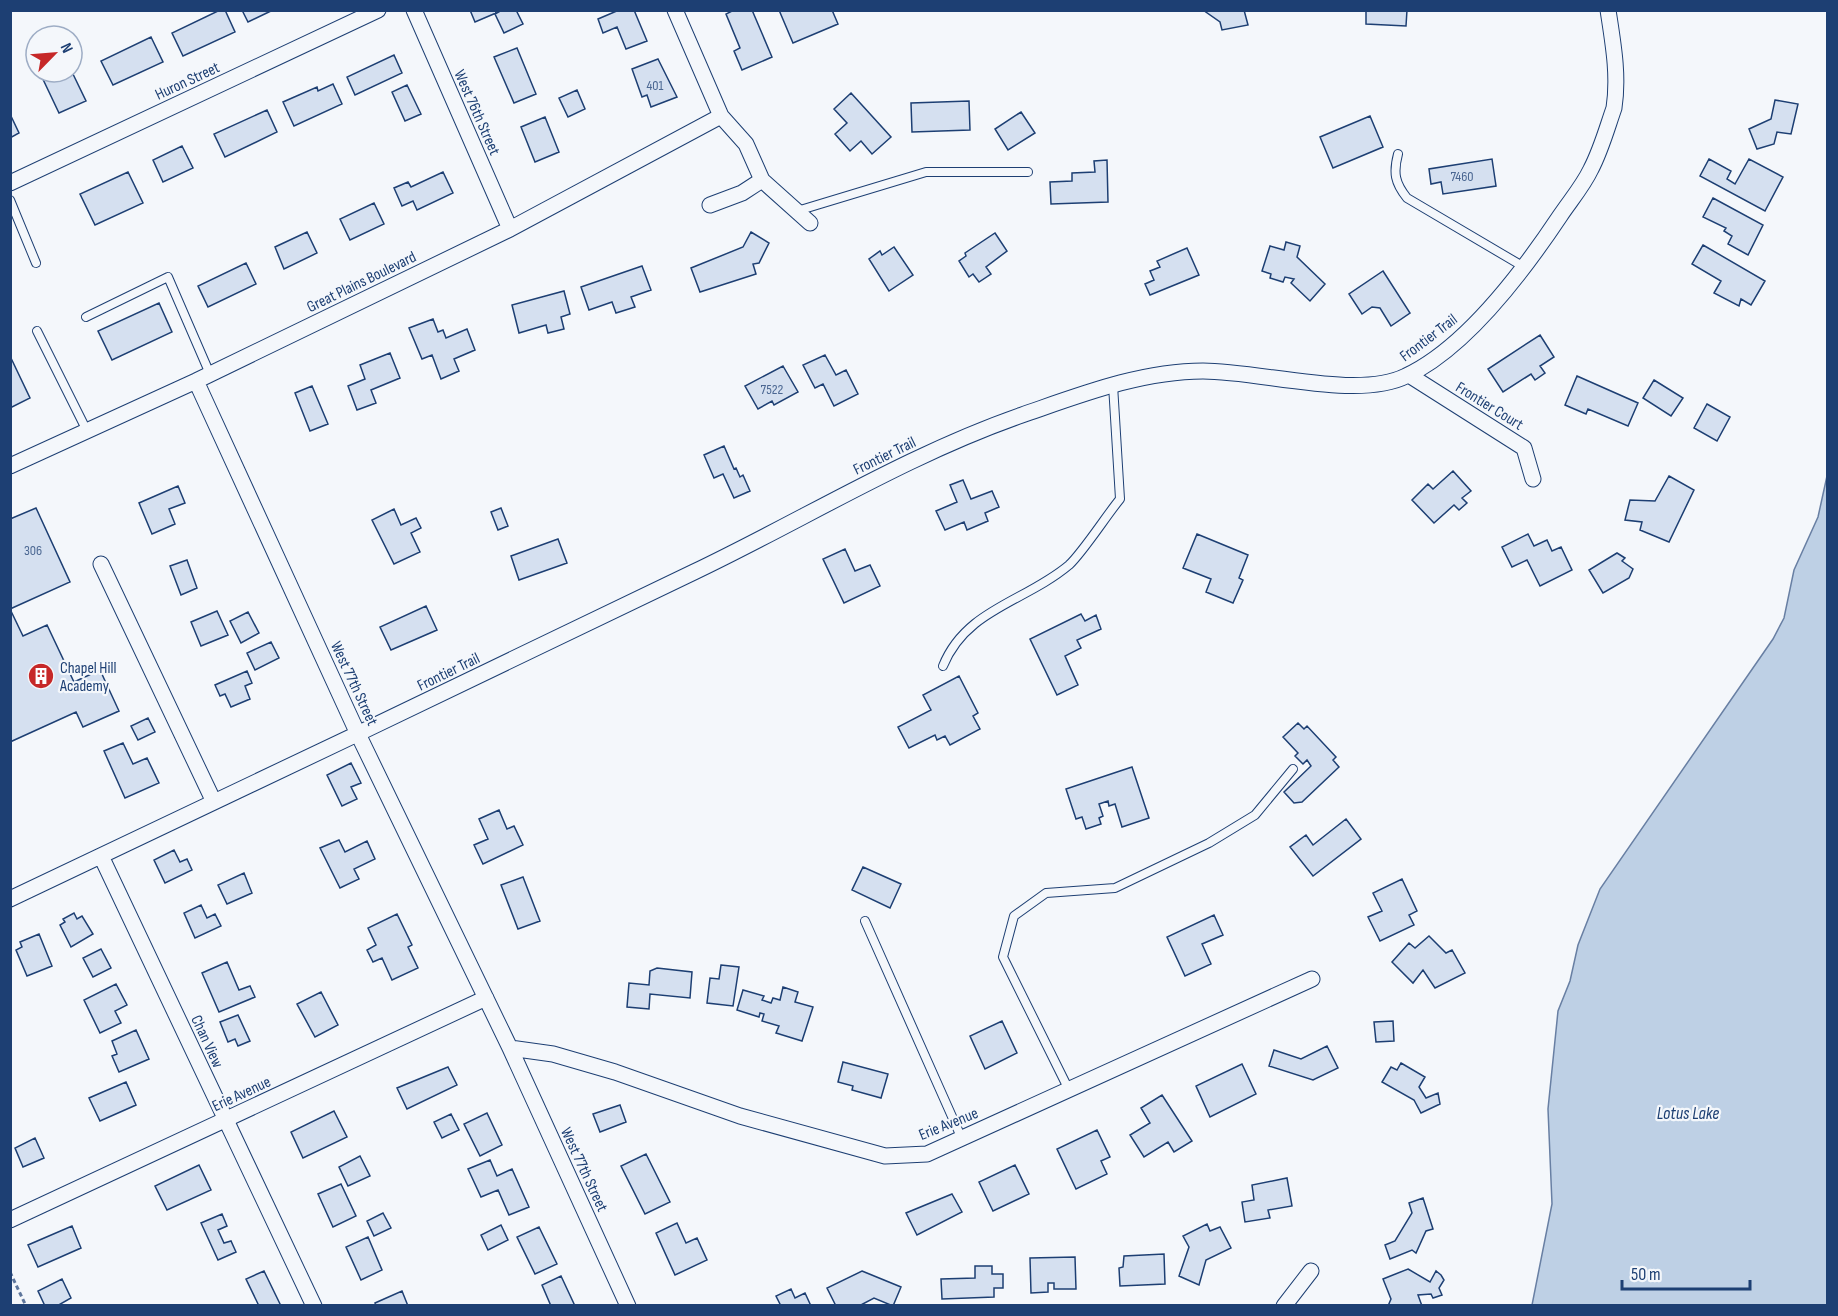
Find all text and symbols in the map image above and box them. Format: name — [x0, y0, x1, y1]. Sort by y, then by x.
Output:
north arrow — [24, 24, 84, 84]
text: N — [56, 40, 77, 56]
street label: Huron Street — [152, 58, 223, 105]
street label: West 76th Street — [449, 67, 504, 158]
house number: 401 — [647, 77, 664, 94]
house number: 7460 — [1450, 168, 1474, 185]
street label: Great Plains Boulevard — [304, 248, 419, 317]
street label: Frontier Trail — [1396, 310, 1461, 366]
street label: Frontier Court — [1452, 378, 1527, 435]
house number: 7522 — [761, 381, 784, 398]
street label: Frontier Trail — [850, 433, 919, 480]
house number: 306 — [24, 542, 42, 559]
street label: West 77th Street — [326, 638, 381, 729]
street label: Frontier Trail — [414, 649, 483, 696]
place label: Chapel Hill Academy — [59, 659, 116, 696]
building icon: Chapel Hill Academy — [26, 661, 56, 691]
street label: Chan View — [186, 1012, 227, 1071]
street label: Erie Avenue — [209, 1073, 274, 1116]
water label: Lotus Lake — [1657, 1103, 1719, 1124]
street label: Erie Avenue — [916, 1104, 981, 1145]
street label: West 77th Street — [556, 1124, 611, 1215]
scale bar — [1622, 1253, 1750, 1291]
text: 50 m — [1631, 1264, 1661, 1285]

